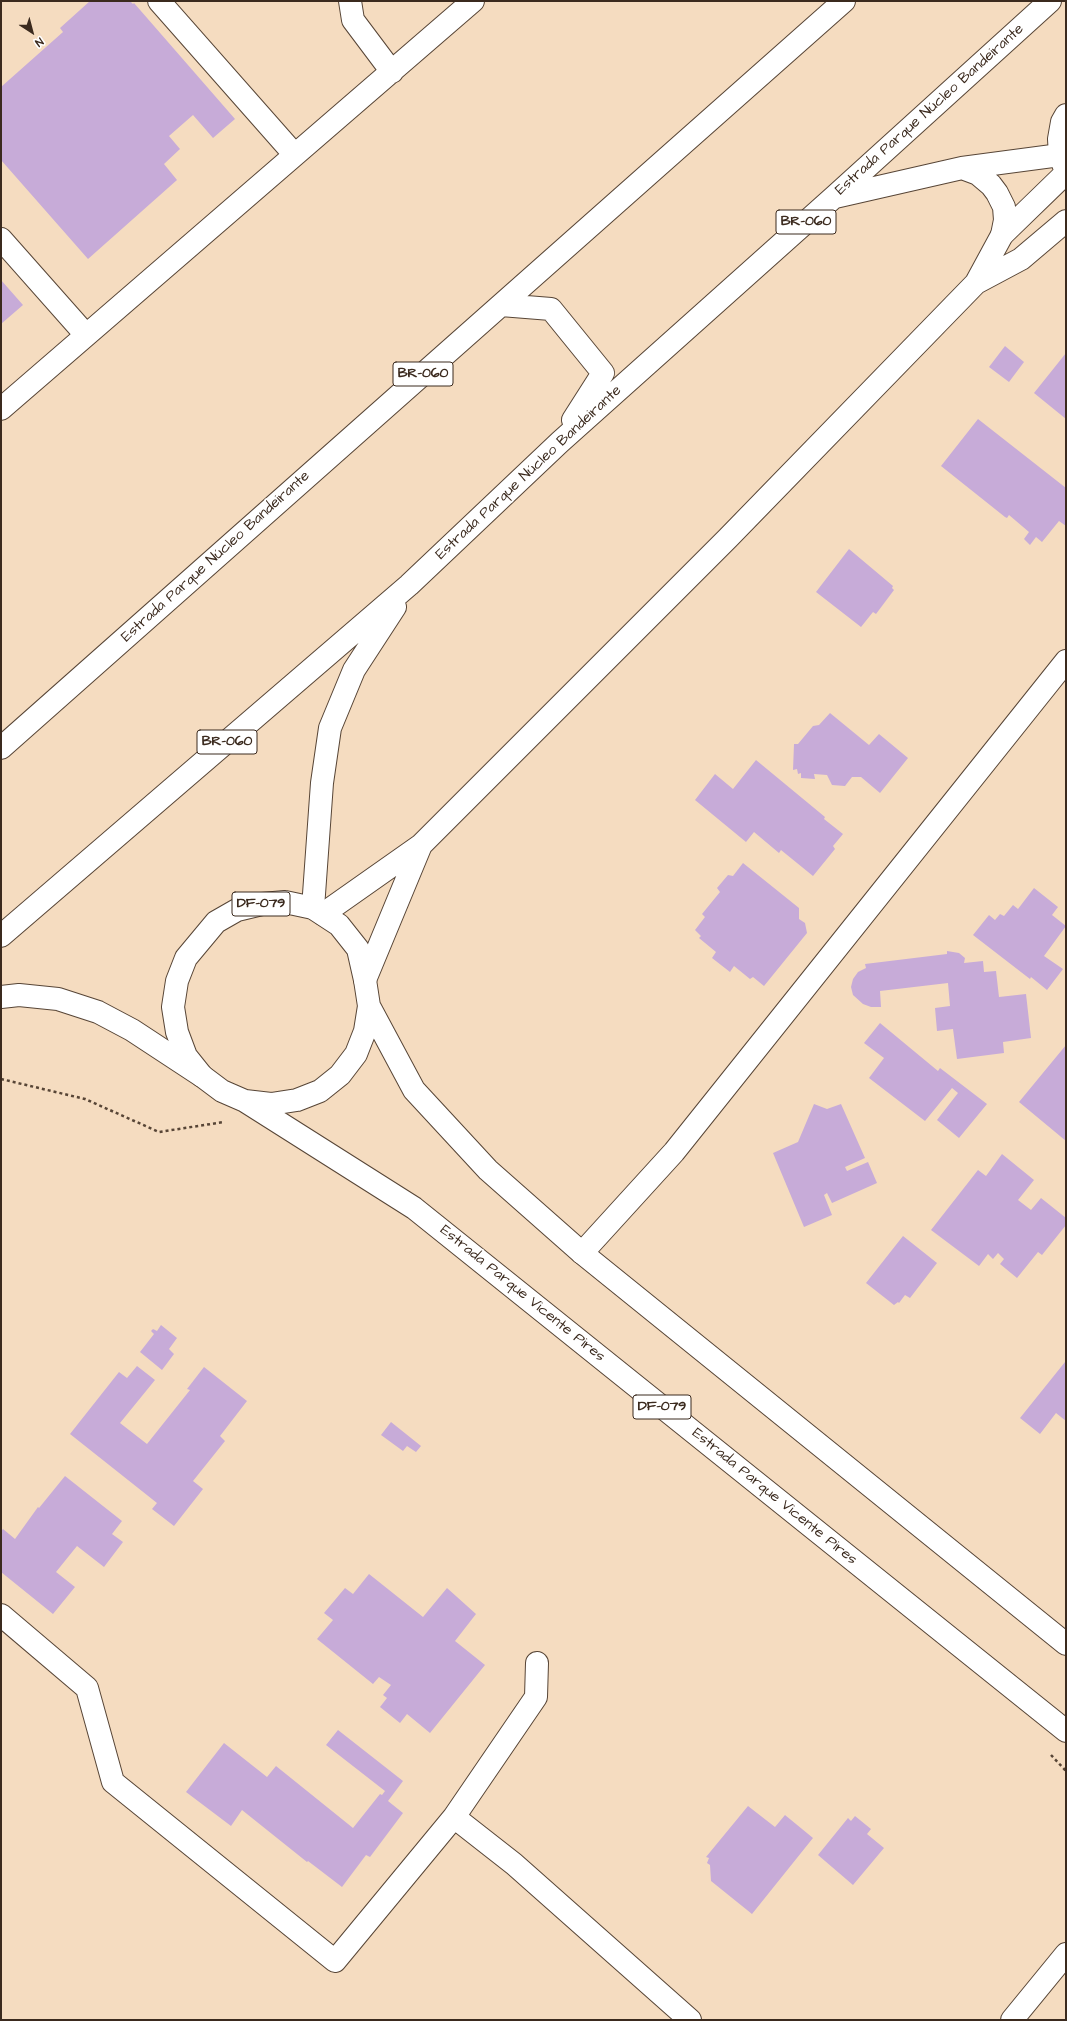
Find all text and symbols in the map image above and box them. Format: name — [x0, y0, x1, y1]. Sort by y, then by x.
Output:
north arrow — [12, 12, 52, 52]
street label: Estrada Parque Núcleo Bandeirante — [832, 21, 1028, 199]
text: N — [32, 34, 47, 50]
road number: BR-060 — [776, 210, 836, 234]
road number: BR-060 — [393, 362, 453, 386]
street label: Estrada Parque Núcleo Bandeirante — [432, 382, 626, 564]
street label: Estrada Parque Núcleo Bandeirante — [118, 468, 314, 646]
road number: BR-060 — [197, 730, 257, 754]
road number: DF-079 — [232, 892, 290, 916]
street label: Estrada Parque Vicente Pires — [436, 1222, 608, 1366]
road number: DF-079 — [633, 1395, 691, 1419]
street label: Estrada Parque Vicente Pires — [688, 1425, 860, 1569]

